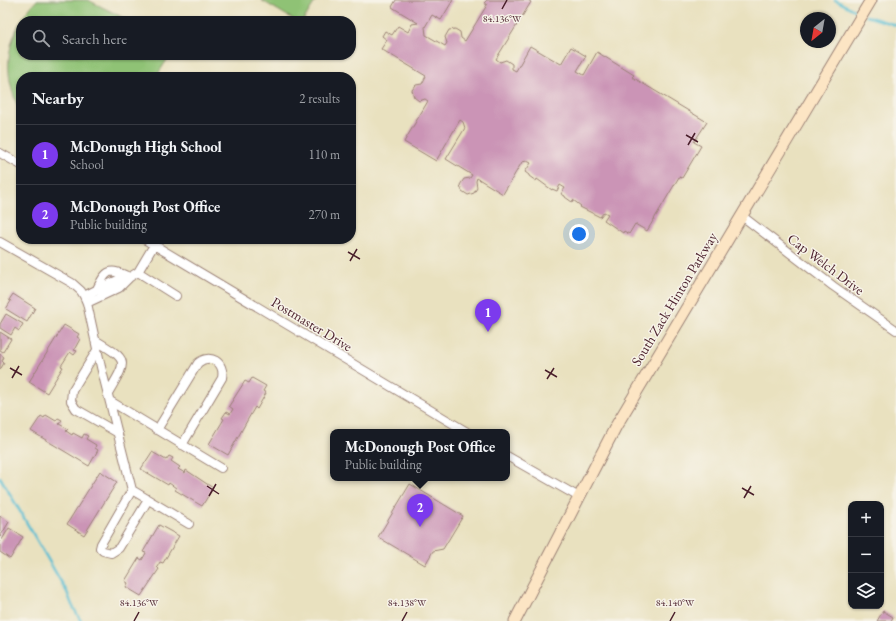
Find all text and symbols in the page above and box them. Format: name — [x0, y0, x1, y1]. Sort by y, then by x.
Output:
text: 84.136°W — [483, 12, 522, 25]
north arrow — [800, 12, 836, 48]
search box — [16, 16, 356, 60]
icon: search — [30, 27, 52, 49]
text: Search here — [62, 29, 127, 48]
text: Nearby — [32, 87, 84, 109]
text: 2 results — [299, 90, 340, 107]
text: McDonugh High School — [70, 137, 222, 156]
text: 1 — [42, 146, 48, 163]
text: 110 m — [309, 146, 340, 163]
text: School — [70, 156, 104, 173]
text: McDonough Post Office — [70, 197, 220, 216]
text: 2 — [42, 206, 48, 223]
text: 270 m — [309, 206, 340, 223]
text: Public building — [70, 216, 147, 233]
your location — [569, 224, 589, 244]
street label: South Zack Hinton Parkway — [627, 228, 722, 369]
street label: Cap Welch Drive — [784, 229, 868, 299]
street label: Postmaster Drive — [268, 293, 356, 355]
pin: 1 — [475, 299, 501, 332]
popup — [330, 429, 510, 481]
text: McDonough Post Office — [345, 437, 495, 456]
text: Public building — [345, 456, 422, 473]
pin: 2 — [407, 494, 433, 527]
map controls — [848, 501, 884, 609]
button: + — [848, 501, 884, 537]
button: − — [848, 537, 884, 573]
button: layers — [848, 573, 884, 609]
text: 84.136°W — [120, 596, 159, 609]
text: 84.138°W — [388, 596, 427, 609]
text: 84.140°W — [656, 596, 695, 609]

